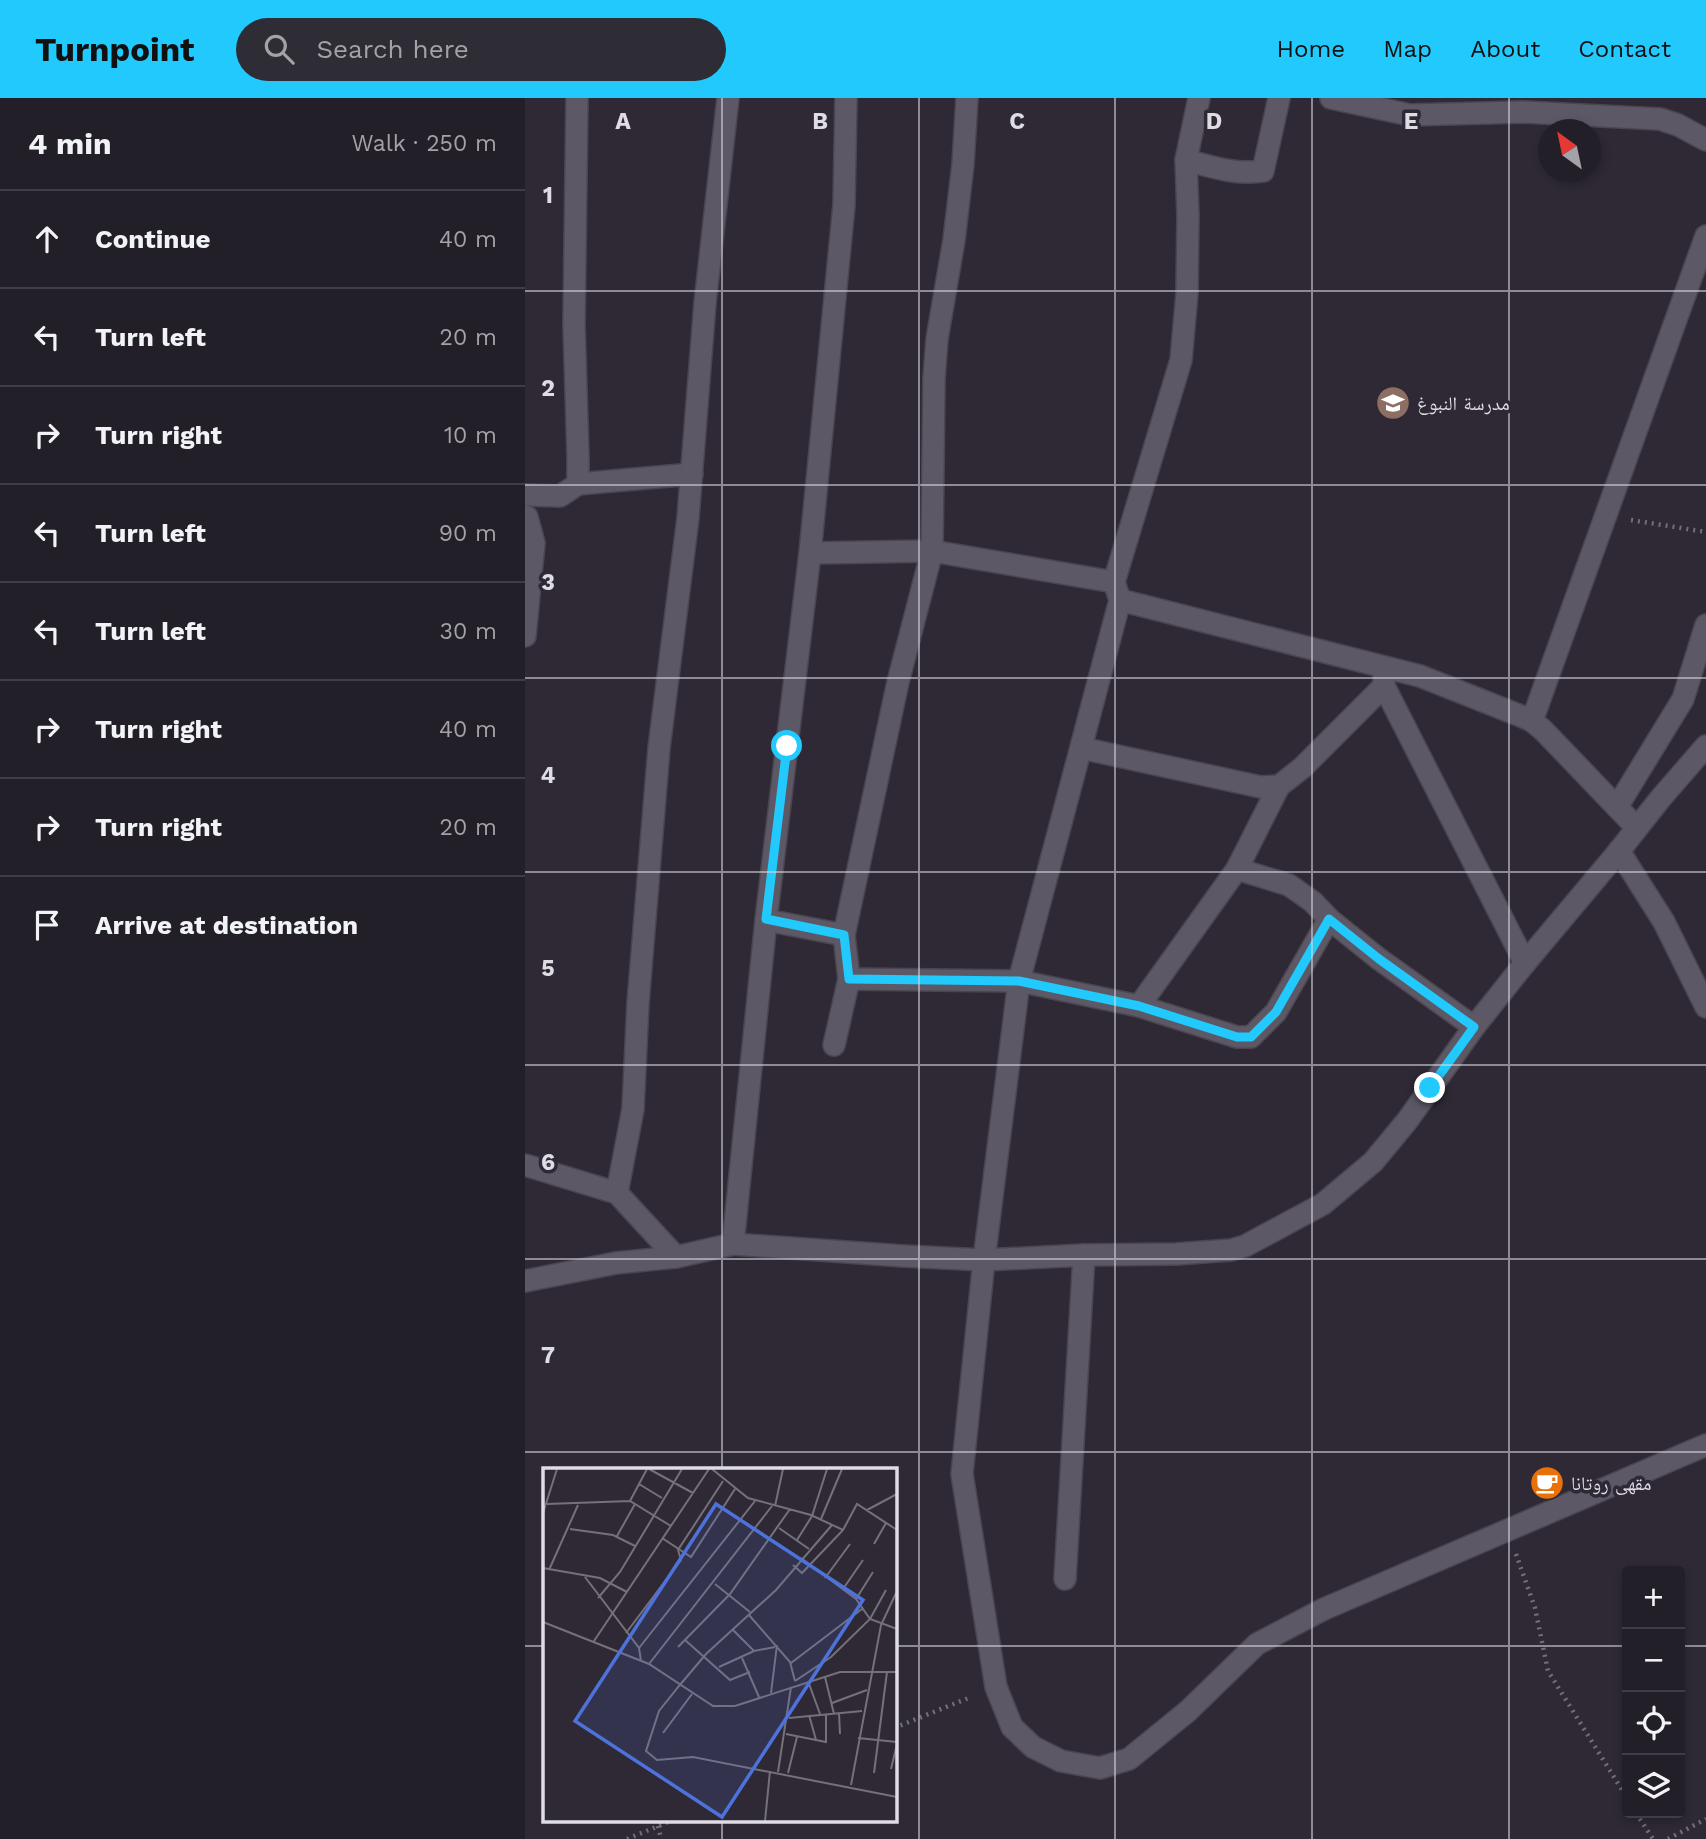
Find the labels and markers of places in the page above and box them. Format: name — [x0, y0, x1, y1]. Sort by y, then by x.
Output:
school or university icon: مدرسة النبوغ — [1374, 384, 1412, 422]
place label: مدرسة النبوغ — [1417, 392, 1510, 415]
cafe icon: مقهى روتانا — [1528, 1464, 1566, 1502]
place label: مقهى روتانا — [1571, 1472, 1651, 1495]

